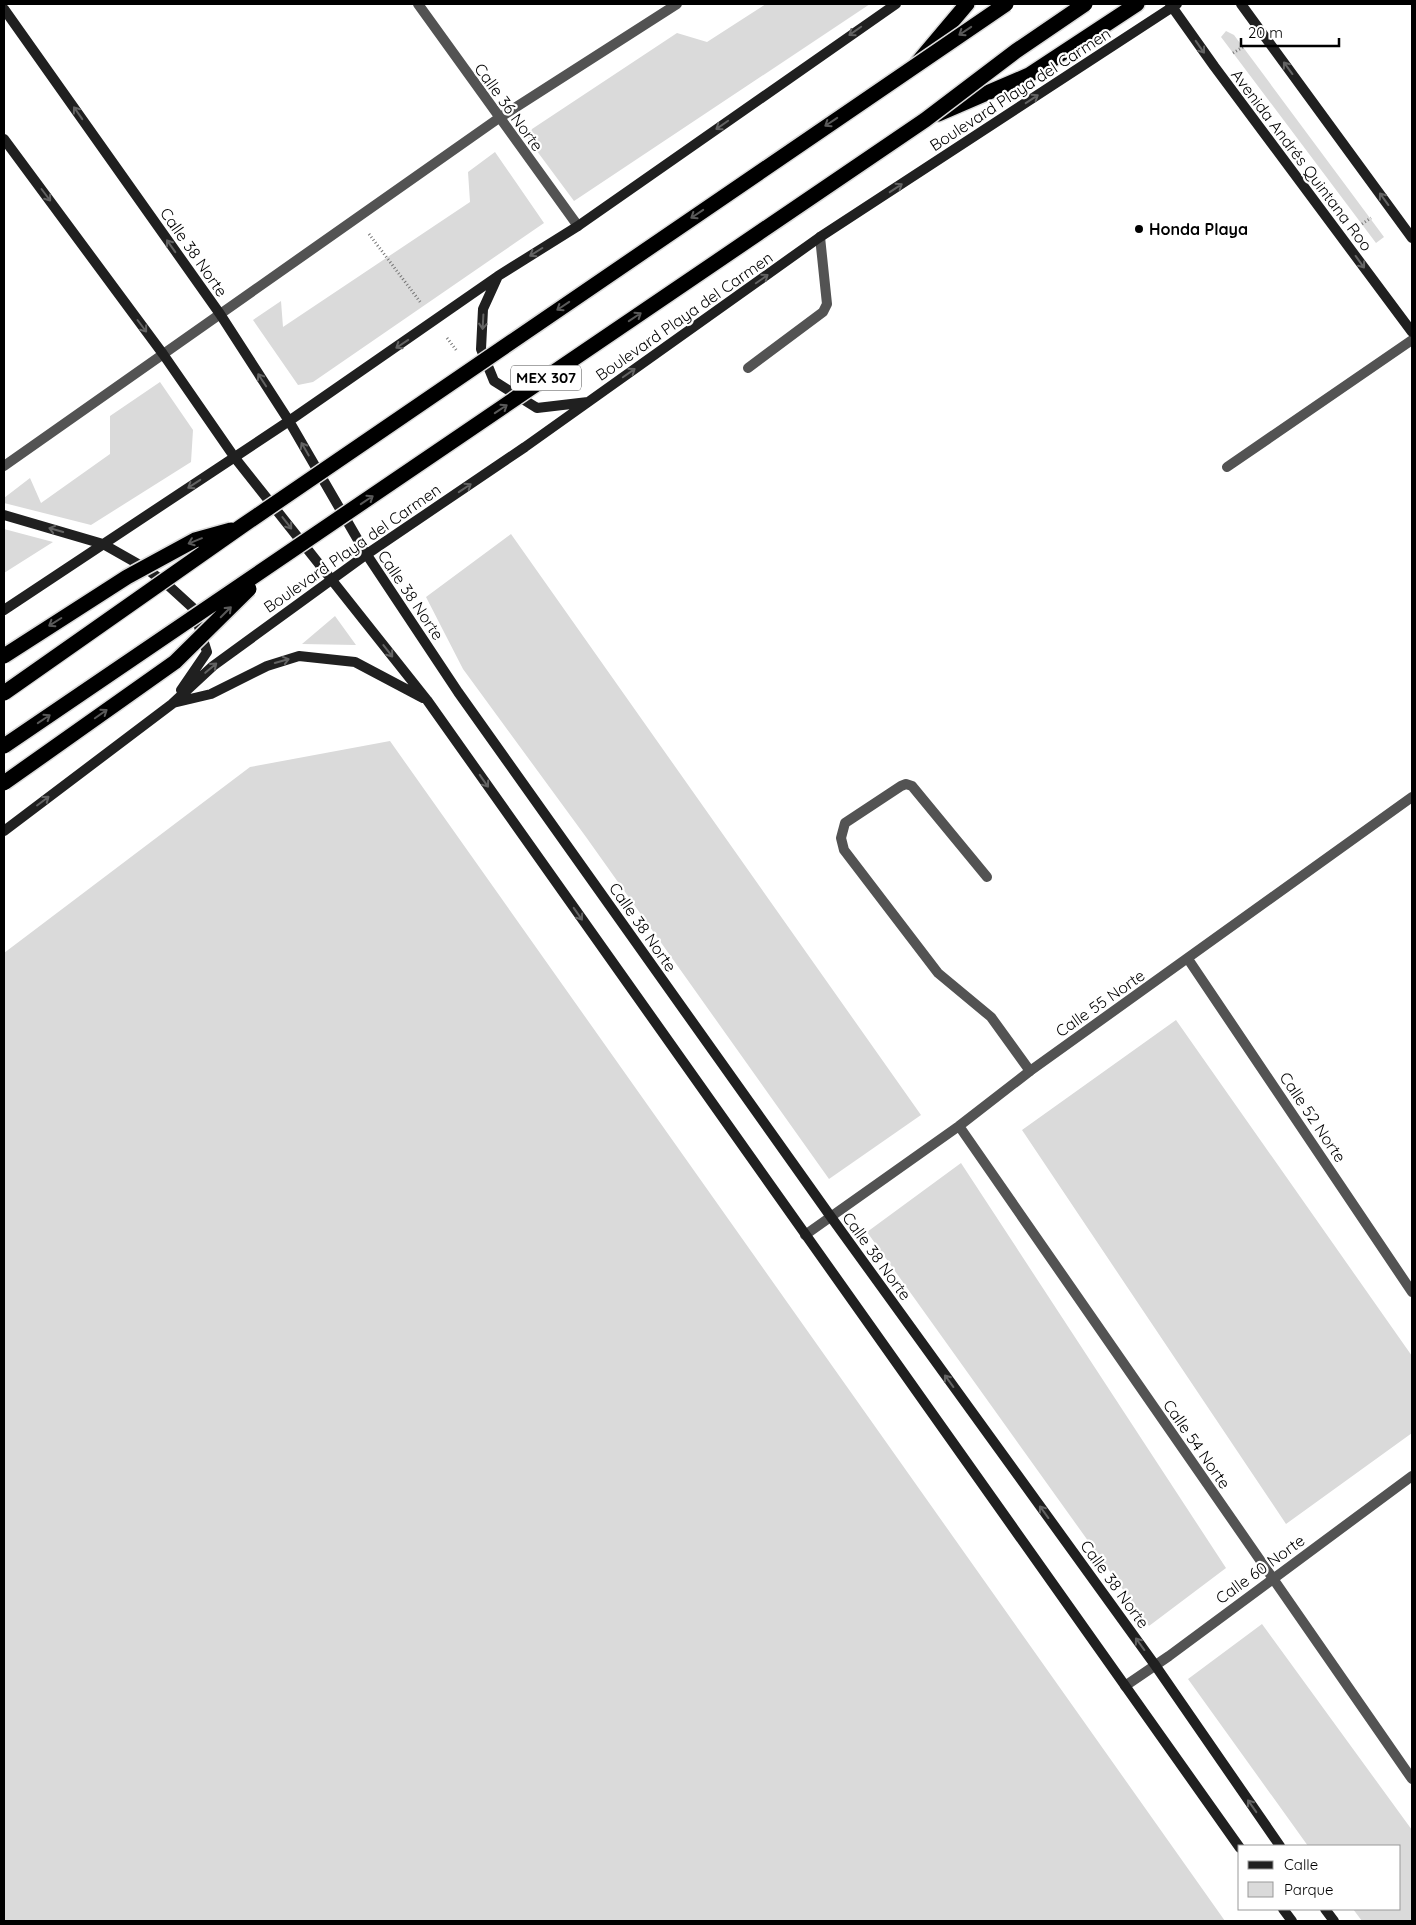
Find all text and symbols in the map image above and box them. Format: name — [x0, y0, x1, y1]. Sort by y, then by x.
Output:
scale bar — [1241, 15, 1338, 47]
street label: Boulevard Playa del Carmen — [926, 23, 1114, 155]
text: 20 m — [1248, 23, 1283, 42]
one-way arrow — [848, 26, 862, 36]
one-way arrow — [959, 26, 973, 36]
one-way arrow — [1195, 40, 1205, 54]
street label: Calle 36 Norte — [470, 59, 548, 155]
one-way arrow — [1283, 61, 1293, 75]
street label: Avenida Andrés Quintana Roo — [1227, 65, 1377, 255]
one-way arrow — [1025, 94, 1039, 104]
one-way arrow — [72, 107, 83, 120]
one-way arrow — [824, 117, 838, 127]
one-way arrow — [716, 120, 730, 130]
one-way arrow — [889, 183, 903, 193]
one-way arrow — [40, 188, 51, 201]
one-way arrow — [1378, 193, 1389, 206]
street label: Calle 38 Norte — [156, 204, 232, 300]
one-way arrow — [690, 209, 704, 219]
place label: Honda Playa — [1149, 219, 1248, 239]
marker: Honda Playa — [1133, 223, 1145, 235]
one-way arrow — [166, 239, 176, 253]
street label: Boulevard Playa del Carmen — [592, 247, 776, 385]
one-way arrow — [530, 248, 544, 258]
one-way arrow — [1355, 255, 1365, 269]
one-way arrow — [754, 274, 768, 284]
one-way arrow — [556, 301, 570, 311]
one-way arrow — [628, 312, 642, 322]
one-way arrow — [478, 314, 487, 330]
one-way arrow — [137, 319, 148, 332]
one-way arrow — [395, 339, 409, 349]
road number: MEX 307 — [511, 366, 581, 390]
one-way arrow — [622, 368, 636, 378]
one-way arrow — [257, 374, 267, 388]
one-way arrow — [494, 404, 508, 414]
one-way arrow — [300, 442, 309, 457]
one-way arrow — [187, 479, 201, 489]
street label: Boulevard Playa del Carmen — [260, 479, 444, 617]
one-way arrow — [458, 483, 472, 493]
one-way arrow — [360, 495, 374, 505]
one-way arrow — [282, 516, 292, 530]
one-way arrow — [49, 525, 65, 535]
one-way arrow — [188, 536, 203, 546]
street label: Calle 38 Norte — [374, 546, 448, 644]
one-way arrow — [220, 606, 232, 618]
one-way arrow — [48, 617, 62, 627]
one-way arrow — [382, 644, 393, 657]
one-way arrow — [274, 656, 290, 666]
one-way arrow — [205, 663, 218, 674]
one-way arrow — [94, 709, 107, 720]
one-way arrow — [37, 714, 51, 724]
one-way arrow — [479, 774, 489, 788]
one-way arrow — [36, 796, 49, 807]
street label: Calle 38 Norte — [605, 879, 681, 975]
one-way arrow — [573, 907, 583, 921]
street label: Calle 55 Norte — [1051, 965, 1149, 1041]
street label: Calle 52 Norte — [1275, 1068, 1351, 1166]
street label: Calle 38 Norte — [838, 1208, 916, 1304]
one-way arrow — [944, 1374, 954, 1388]
street label: Calle 54 Norte — [1159, 1396, 1235, 1492]
one-way arrow — [1039, 1506, 1050, 1519]
street label: Calle 60 Norte — [1212, 1530, 1308, 1608]
street label: Calle 38 Norte — [1076, 1536, 1154, 1632]
one-way arrow — [1135, 1637, 1145, 1651]
one-way arrow — [1247, 1799, 1258, 1813]
legend — [1238, 1845, 1401, 1910]
text: Calle — [1284, 1855, 1318, 1874]
text: Parque — [1284, 1880, 1334, 1899]

